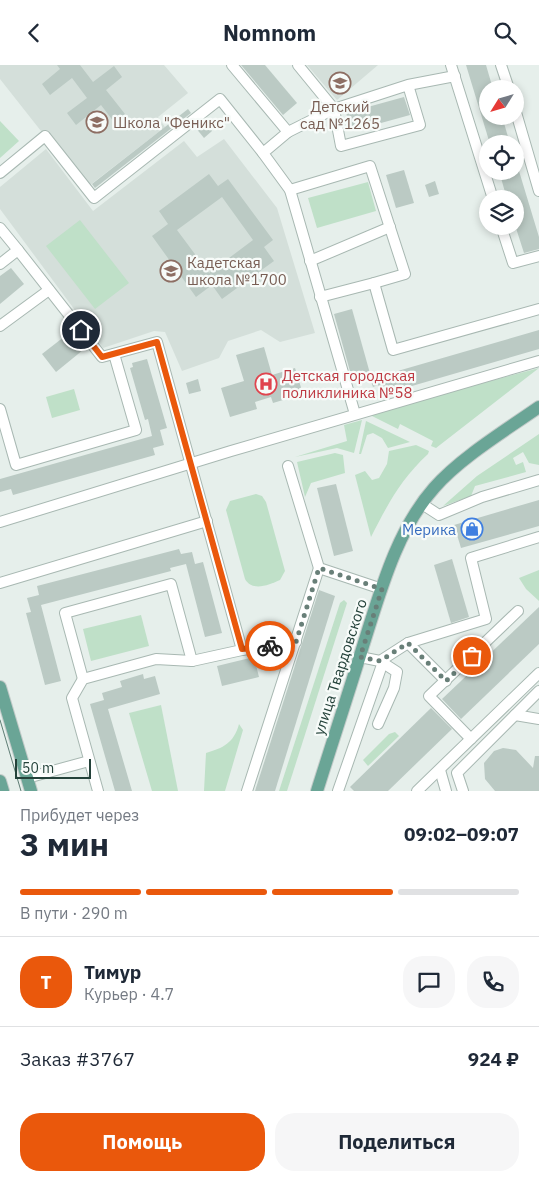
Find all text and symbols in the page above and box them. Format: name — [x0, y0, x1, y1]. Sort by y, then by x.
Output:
text: Nomnom — [223, 18, 316, 47]
icon: back — [20, 19, 48, 47]
icon: search — [491, 19, 519, 47]
school or university icon: Детский сад №1265 — [328, 71, 352, 95]
north arrow — [479, 80, 524, 125]
map controls — [479, 80, 524, 235]
place label: Детский сад №1265 — [300, 97, 380, 133]
school or university icon: Школа "Феникс" — [85, 110, 109, 134]
place label: Школа "Феникс" — [113, 113, 230, 132]
button: locate — [479, 135, 524, 180]
button: layers — [479, 190, 524, 235]
place label: Кадетская школа №1700 — [187, 253, 287, 289]
school or university icon: Кадетская школа №1700 — [159, 259, 183, 283]
pin — [60, 309, 102, 351]
icon: home — [67, 316, 95, 344]
place label: Детская городская поликлиника №58 — [282, 366, 415, 402]
hospital icon: Детская городская поликлиника №58 — [254, 372, 278, 396]
shop icon: Мерика — [460, 517, 484, 541]
place label: Мерика — [402, 520, 456, 539]
street label: улица Твардовского — [309, 596, 371, 738]
courier — [245, 621, 295, 671]
icon: bike — [256, 632, 284, 660]
pin — [451, 635, 493, 677]
icon: bag — [458, 642, 486, 670]
scale bar — [15, 756, 91, 779]
text: 50 m — [22, 759, 54, 777]
text: Прибудет через — [20, 805, 139, 825]
text: 09:02–09:07 — [404, 822, 519, 846]
text: 3 мин — [20, 823, 109, 865]
text: В пути · 290 m — [20, 903, 128, 923]
button: chat — [403, 956, 455, 1008]
button: phone — [467, 956, 519, 1008]
text: Тимур — [84, 960, 141, 984]
text: Т — [40, 970, 52, 994]
text: Курьер · 4.7 — [84, 984, 174, 1004]
text: Заказ #3767 — [20, 1047, 135, 1071]
text: 924 ₽ — [468, 1047, 519, 1071]
button: Помощь — [20, 1113, 265, 1171]
button: Поделиться — [275, 1113, 519, 1171]

